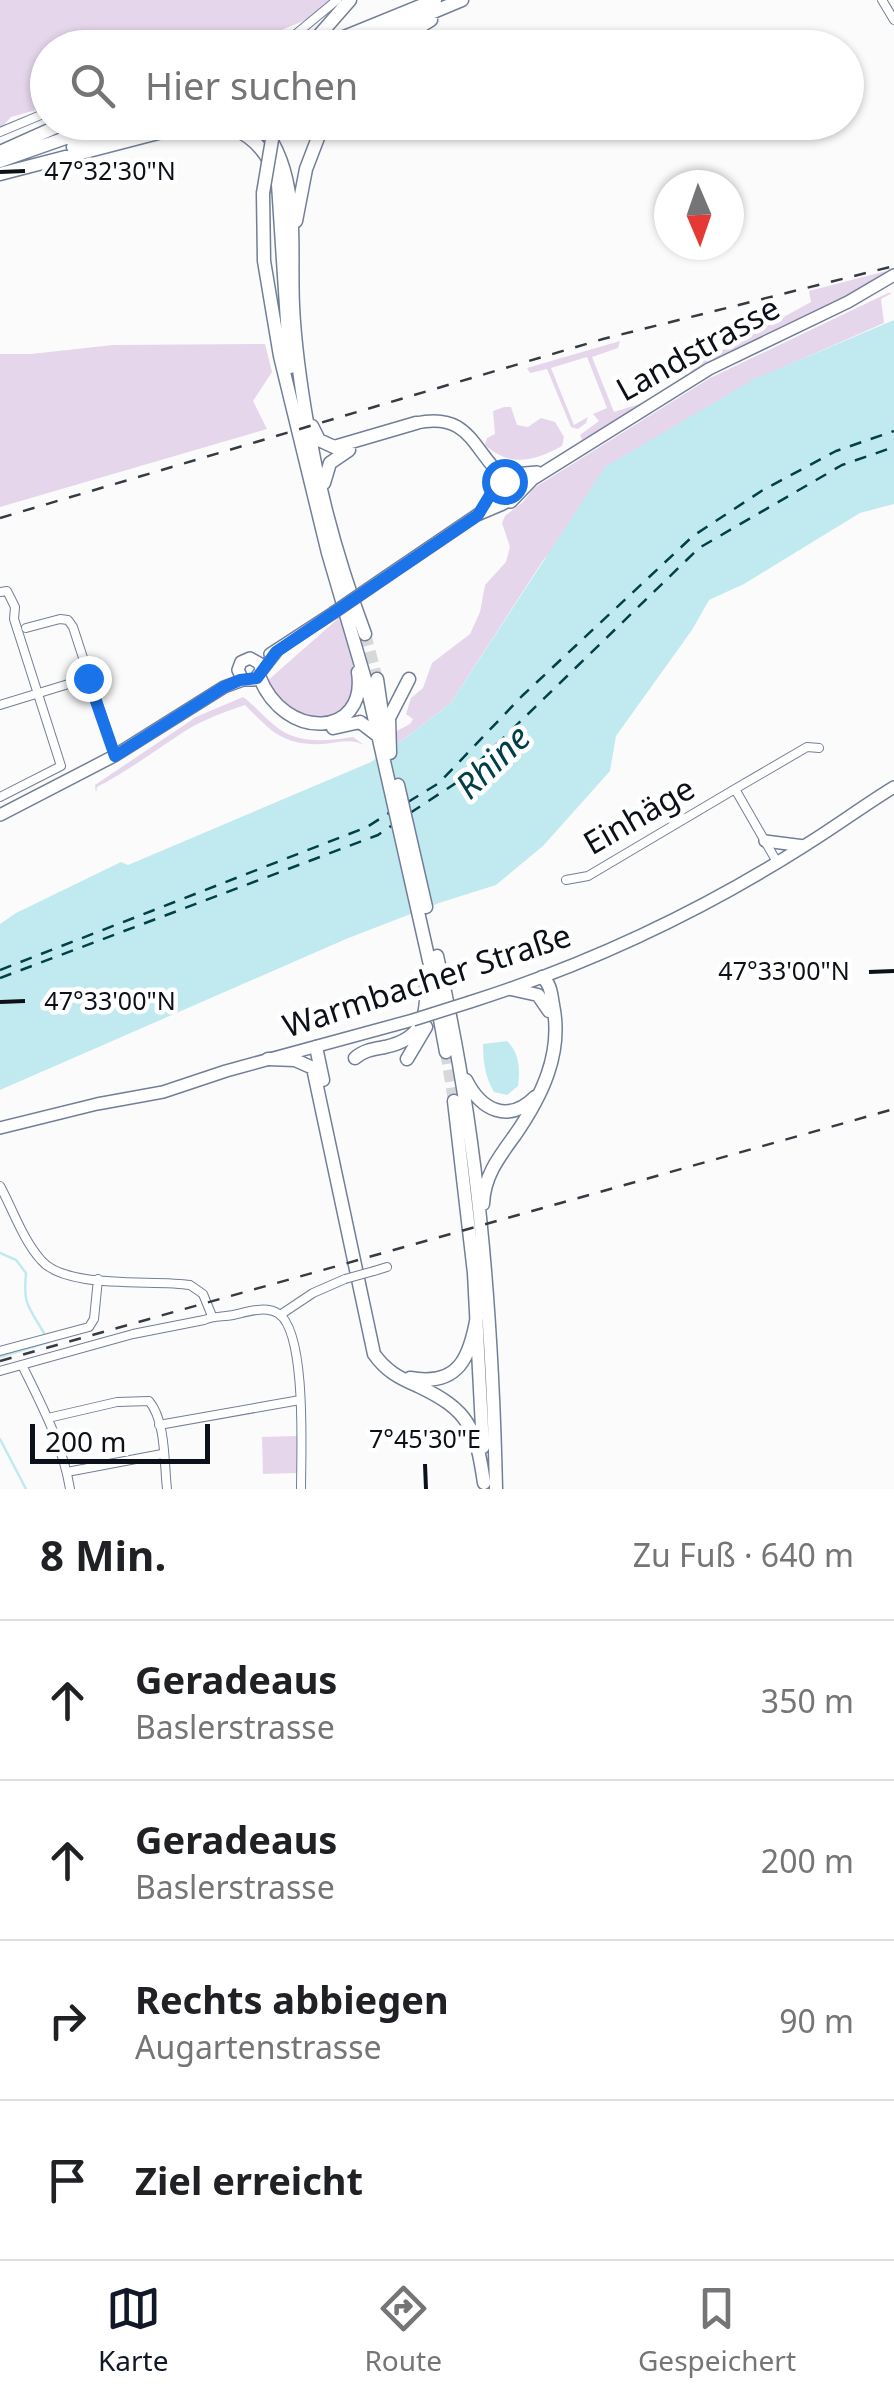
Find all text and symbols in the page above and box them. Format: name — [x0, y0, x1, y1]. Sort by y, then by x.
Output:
search box — [30, 30, 864, 140]
icon: search — [65, 58, 120, 113]
text: Hier suchen — [145, 59, 358, 111]
text: 47°32'30"N — [44, 153, 176, 187]
north arrow — [654, 170, 744, 260]
street label: Landstrasse — [608, 285, 787, 410]
route start — [482, 459, 528, 505]
route end — [66, 656, 112, 702]
water label: Rhine — [444, 714, 540, 808]
street label: Einhäge — [575, 766, 702, 864]
street label: Warmbacher Straße — [277, 913, 576, 1046]
text: 47°33'00"N — [718, 953, 850, 987]
text: 47°33'00"N — [44, 983, 176, 1017]
scale bar — [30, 1419, 210, 1464]
text: 7°45'30"E — [369, 1421, 481, 1455]
text: 200 m — [45, 1422, 127, 1460]
text: 8 Min. — [40, 1526, 166, 1583]
text: Zu Fuß · 640 m — [633, 1533, 854, 1576]
text: Geradeaus — [135, 1653, 337, 1705]
icon: ahead — [40, 1673, 95, 1728]
text: 350 m — [761, 1679, 854, 1722]
text: Baslerstrasse — [135, 1705, 335, 1748]
text: Geradeaus — [135, 1813, 337, 1865]
icon: ahead — [40, 1833, 95, 1888]
text: 200 m — [761, 1839, 854, 1882]
text: Baslerstrasse — [135, 1865, 335, 1908]
text: Rechts abbiegen — [135, 1973, 449, 2025]
icon: right — [40, 1993, 95, 2048]
text: 90 m — [779, 1999, 854, 2042]
text: Augartenstrasse — [135, 2025, 382, 2068]
icon: arrive — [40, 2153, 95, 2208]
text: Ziel erreicht — [135, 2154, 363, 2206]
tab: Karte — [98, 2281, 168, 2379]
tab: Route — [364, 2281, 442, 2379]
tab: Gespeichert — [638, 2281, 796, 2379]

